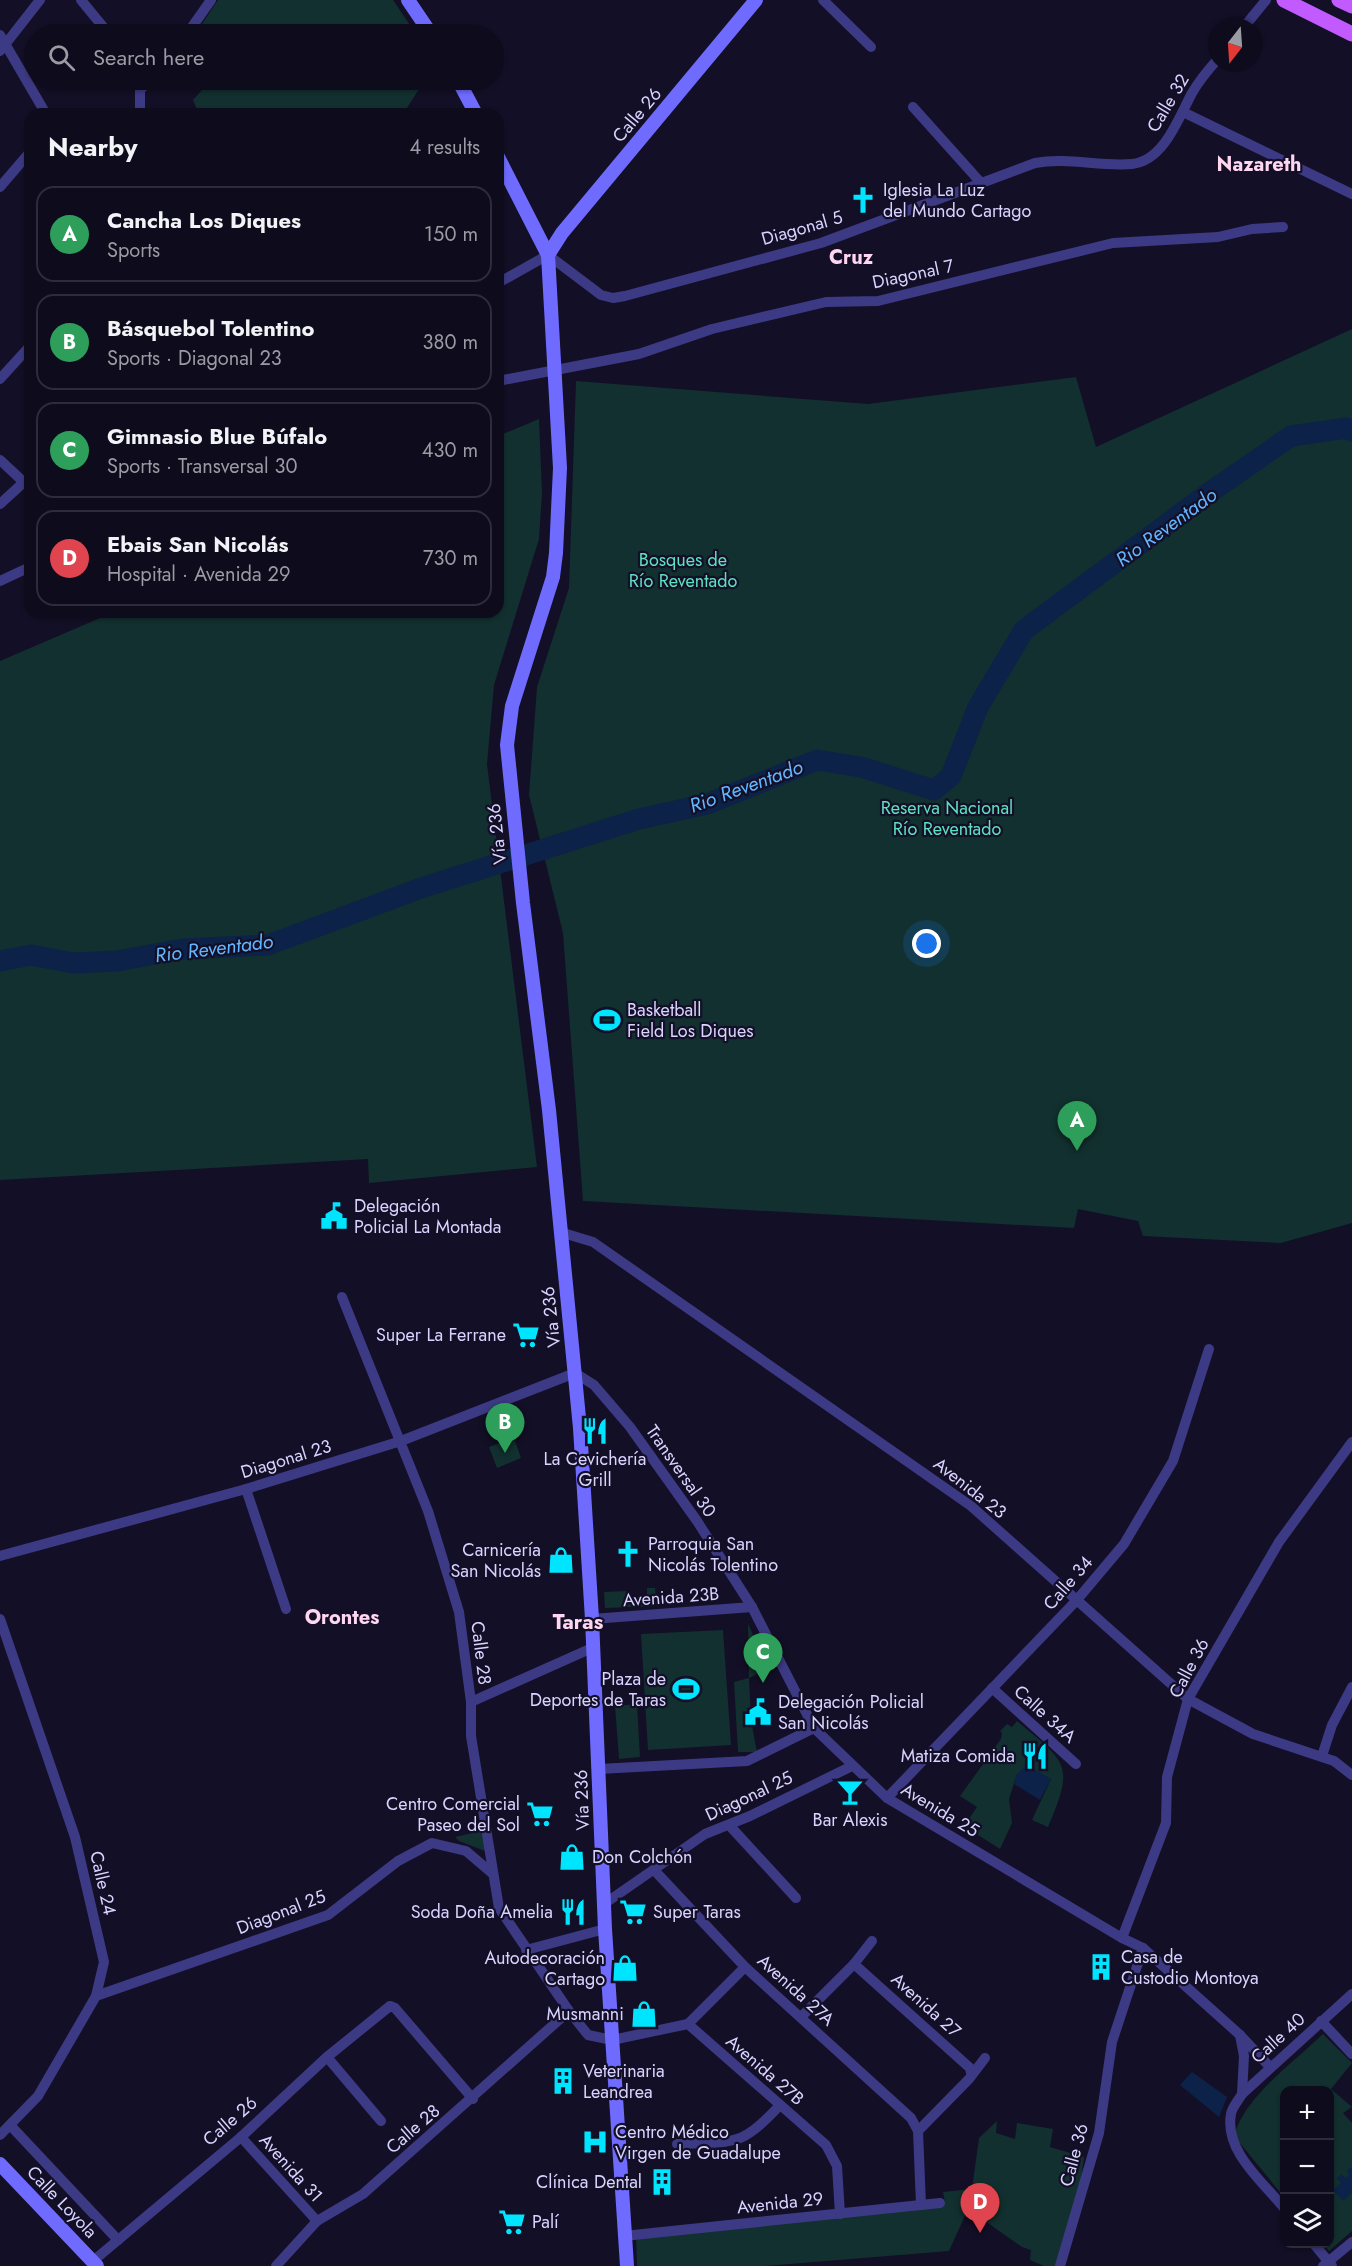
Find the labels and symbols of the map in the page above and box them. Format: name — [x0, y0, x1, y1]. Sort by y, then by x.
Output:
north arrow — [1208, 18, 1262, 72]
street label: Calle 32 — [1140, 69, 1196, 137]
street label: Calle 26 — [606, 82, 668, 148]
district label: Nazareth — [1217, 150, 1302, 179]
place label: Iglesia La Luz del Mundo Cartago — [883, 177, 1031, 224]
church icon: Iglesia La Luz del Mundo Cartago — [848, 185, 878, 215]
street label: Diagonal 5 — [758, 204, 846, 252]
district label: Cruz — [829, 243, 874, 272]
street label: Diagonal 7 — [870, 253, 957, 295]
water label: Rio Reventado — [1110, 481, 1223, 574]
park label: Bosques de Río Reventado — [629, 547, 737, 594]
water label: Rio Reventado — [685, 752, 807, 820]
park label: Reserva Nacional Río Reventado — [881, 795, 1013, 842]
street label: Vía 236 — [481, 802, 513, 866]
water label: Rio Reventado — [153, 927, 275, 970]
your location — [912, 929, 941, 958]
place label: Basketball Field Los Diques — [627, 997, 754, 1044]
sports icon: Basketball Field Los Diques — [592, 1005, 622, 1035]
pin: A — [1058, 1102, 1096, 1151]
place label: Delegación Policial La Montada — [354, 1193, 501, 1240]
public building icon: Delegación Policial La Montada — [319, 1201, 349, 1231]
street label: Vía 236 — [535, 1285, 567, 1349]
supermarket icon: Super La Ferrane — [511, 1320, 541, 1350]
place label: Super La Ferrane — [376, 1322, 506, 1348]
pin: B — [486, 1404, 524, 1453]
restaurant icon: La Cevichería Grill — [580, 1416, 610, 1446]
street label: Transversal 30 — [640, 1419, 723, 1523]
street label: Diagonal 23 — [238, 1433, 335, 1485]
place label: La Cevichería Grill — [544, 1446, 646, 1493]
street label: Avenida 23 — [928, 1451, 1012, 1525]
place label: Parroquia San Nicolás Tolentino — [648, 1531, 778, 1578]
place label: Carnicería San Nicolás — [450, 1537, 541, 1584]
church icon: Parroquia San Nicolás Tolentino — [613, 1539, 643, 1569]
shop icon: Carnicería San Nicolás — [546, 1545, 576, 1575]
street label: Calle 34 — [1037, 1550, 1099, 1616]
street label: Avenida 23B — [622, 1581, 720, 1613]
district label: Orontes — [305, 1603, 379, 1632]
district label: Taras — [553, 1607, 604, 1637]
street label: Calle 28 — [464, 1620, 498, 1686]
pin: C — [744, 1634, 783, 1683]
street label: Calle 36 — [1162, 1634, 1216, 1702]
place label: Plaza de Deportes de Taras — [530, 1666, 666, 1713]
sports icon: Plaza de Deportes de Taras — [671, 1674, 701, 1704]
street label: Calle 34A — [1008, 1679, 1082, 1749]
place label: Delegación Policial San Nicolás — [778, 1689, 924, 1736]
public building icon: Delegación Policial San Nicolás — [743, 1697, 773, 1727]
restaurant icon: Matiza Comida — [1020, 1741, 1050, 1771]
place label: Matiza Comida — [901, 1743, 1015, 1769]
street label: Diagonal 25 — [701, 1764, 797, 1828]
street label: Vía 236 — [568, 1769, 596, 1831]
bar icon: Bar Alexis — [835, 1777, 865, 1807]
street label: Avenida 25 — [896, 1777, 984, 1843]
place label: Centro Comercial Paseo del Sol — [386, 1791, 520, 1838]
supermarket icon: Centro Comercial Paseo del Sol — [525, 1799, 555, 1829]
place label: Bar Alexis — [813, 1807, 887, 1833]
shop icon: Don Colchón — [557, 1842, 587, 1872]
place label: Don Colchón — [592, 1844, 693, 1870]
street label: Calle 24 — [83, 1849, 123, 1917]
street label: Diagonal 25 — [233, 1883, 329, 1941]
restaurant icon: Soda Doña Amelia — [558, 1897, 588, 1927]
supermarket icon: Super Taras — [618, 1897, 648, 1927]
place label: Soda Doña Amelia — [411, 1899, 553, 1925]
place label: Super Taras — [653, 1899, 741, 1925]
place label: Casa de Custodio Montoya — [1121, 1944, 1259, 1991]
place label: Autodecoración Cartago — [485, 1945, 605, 1992]
street label: Avenida 27A — [752, 1948, 841, 2032]
building icon: Casa de Custodio Montoya — [1086, 1952, 1116, 1982]
shop icon: Autodecoración Cartago — [610, 1953, 640, 1983]
street label: Avenida 27 — [885, 1967, 967, 2044]
shop icon: Musmanni — [629, 1999, 659, 2029]
place label: Musmanni — [546, 2001, 624, 2027]
street label: Calle 40 — [1245, 2006, 1311, 2069]
street label: Avenida 27B — [720, 2029, 810, 2111]
place label: Veterinaria Leandrea — [583, 2058, 665, 2105]
building icon: Veterinaria Leandrea — [548, 2066, 578, 2096]
street label: Calle 26 — [197, 2090, 263, 2152]
street label: Calle 28 — [380, 2098, 446, 2160]
place label: Centro Médico Virgen de Guadalupe — [615, 2119, 781, 2166]
street label: Calle 36 — [1053, 2121, 1095, 2189]
hospital icon: Centro Médico Virgen de Guadalupe — [580, 2127, 610, 2157]
street label: Avenida 31 — [253, 2128, 329, 2208]
street label: Calle Loyola — [21, 2160, 103, 2244]
building icon: Clínica Dental — [647, 2167, 677, 2197]
place label: Clínica Dental — [536, 2169, 642, 2195]
pin: D — [960, 2184, 1000, 2233]
street label: Avenida 29 — [735, 2186, 825, 2220]
supermarket icon: Palí — [497, 2207, 527, 2237]
place label: Palí — [532, 2209, 560, 2235]

